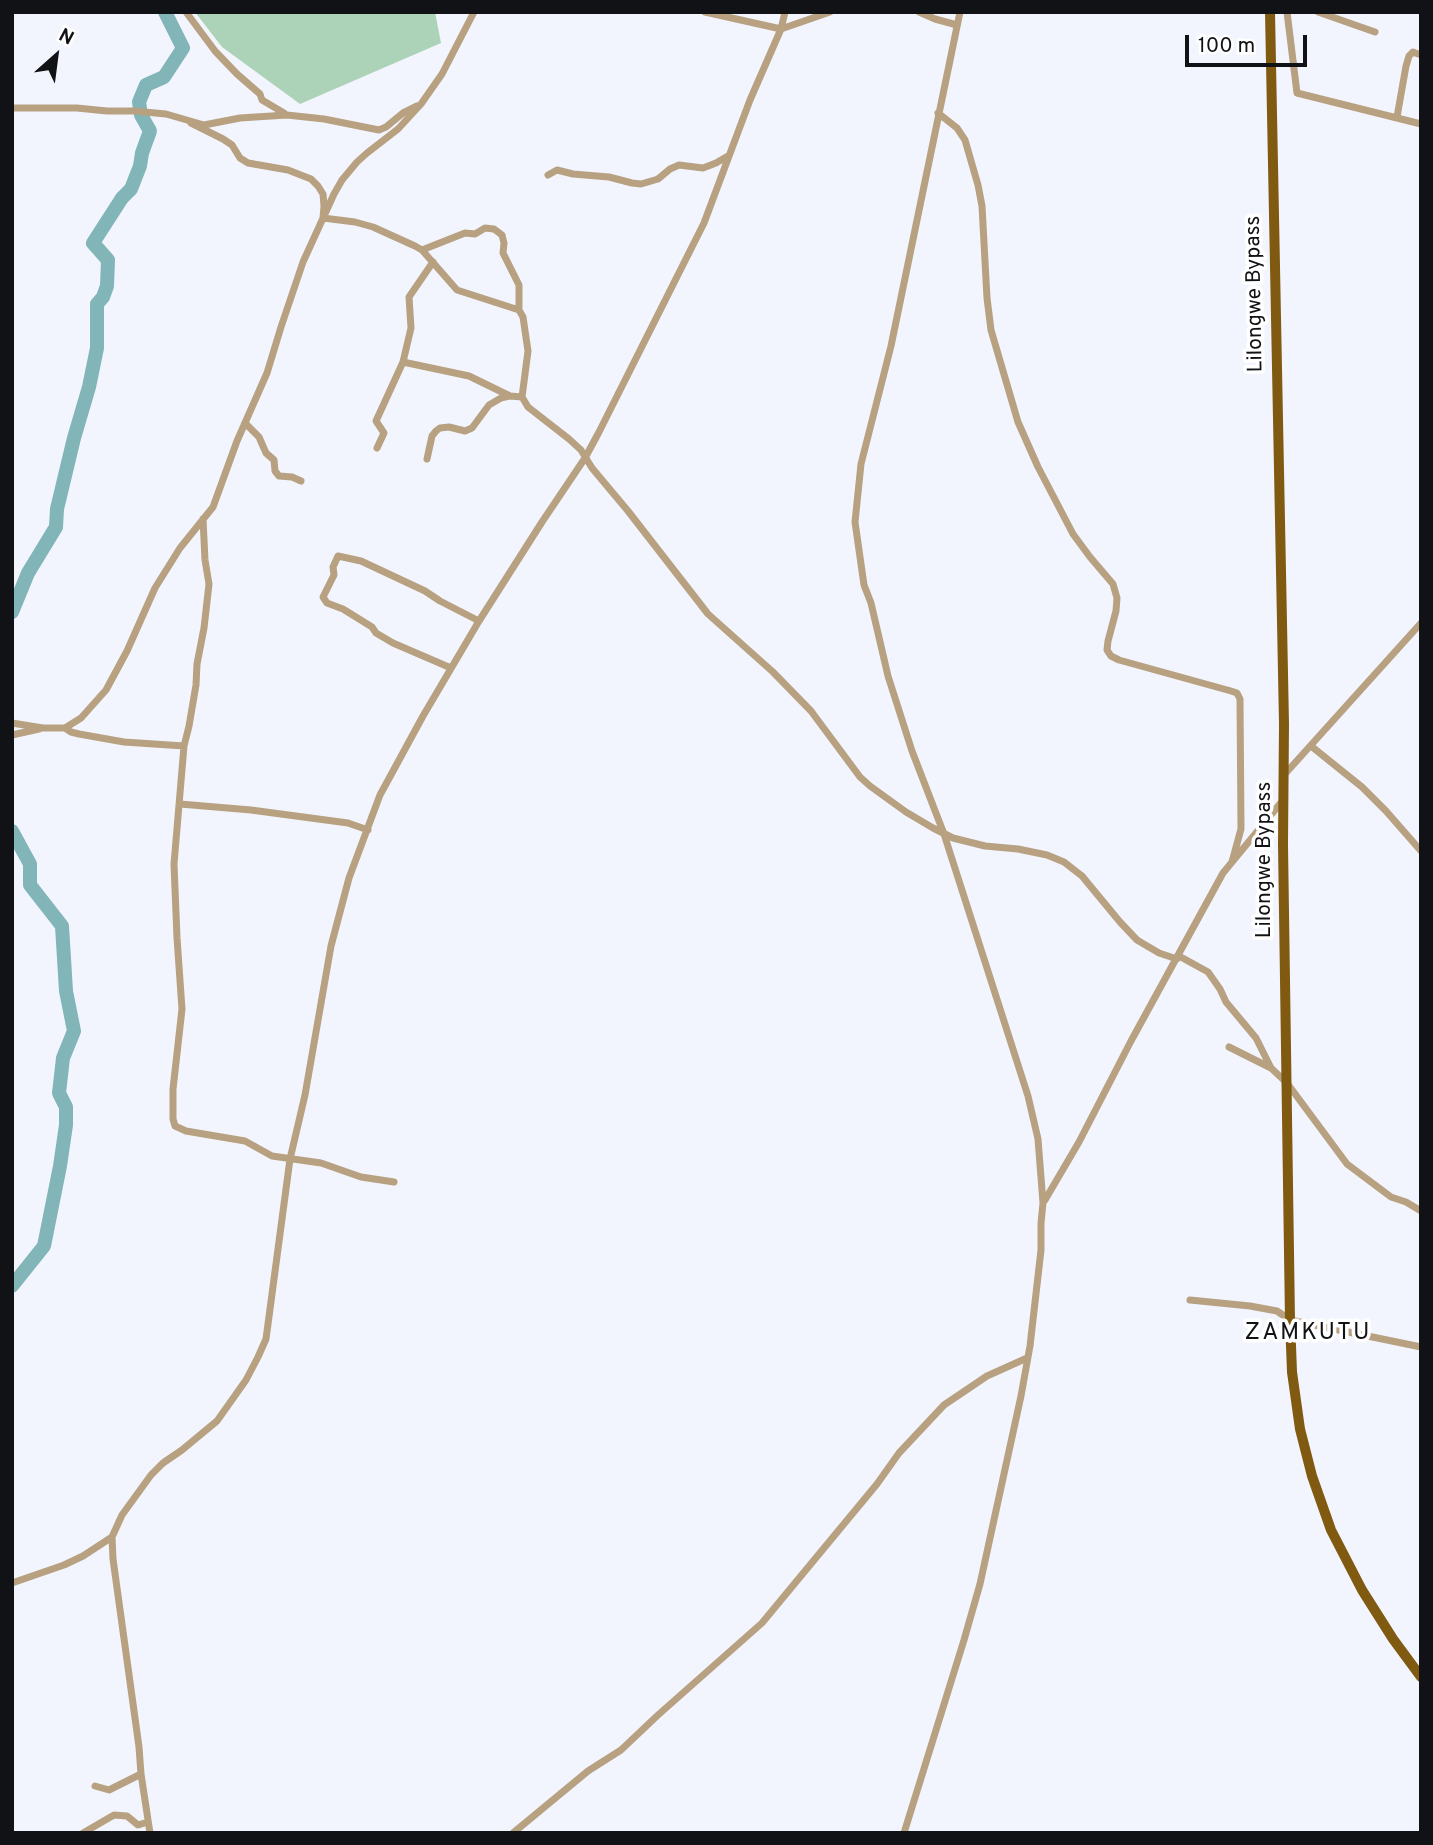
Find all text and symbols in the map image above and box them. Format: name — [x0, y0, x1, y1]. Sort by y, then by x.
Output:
north arrow — [21, 21, 91, 91]
scale bar — [1188, 21, 1310, 65]
text: N — [54, 24, 78, 51]
text: 100 m — [1198, 33, 1255, 60]
street label: Lilongwe Bypass — [1242, 215, 1270, 373]
street label: Lilongwe Bypass — [1253, 782, 1279, 938]
district label: ZAMKUTU — [1245, 1320, 1371, 1348]

